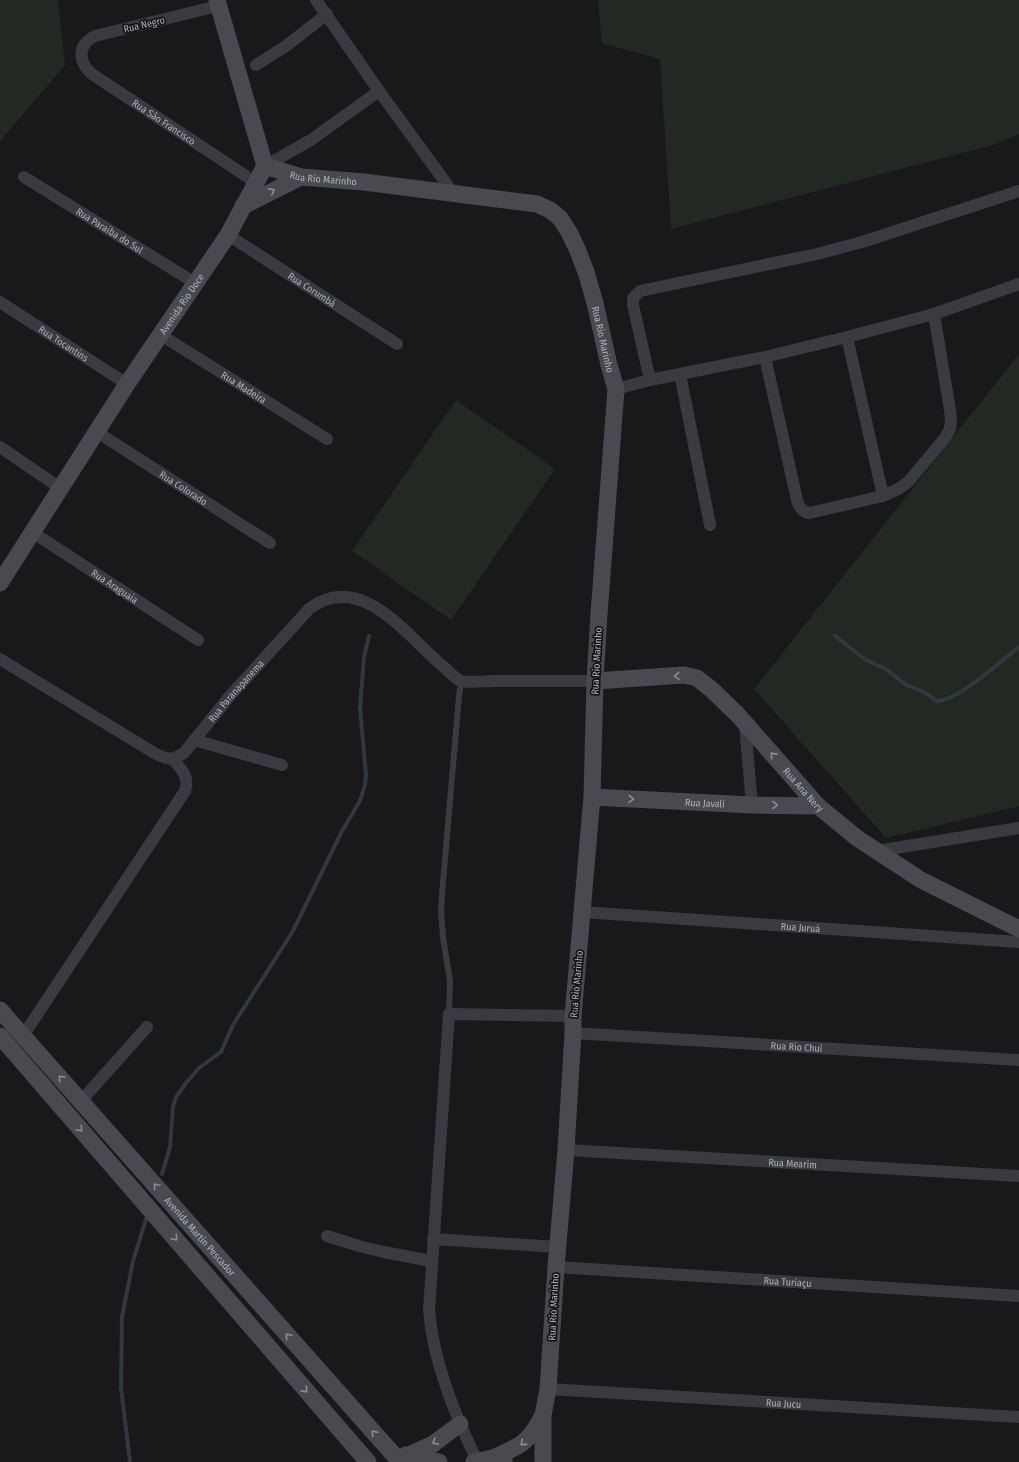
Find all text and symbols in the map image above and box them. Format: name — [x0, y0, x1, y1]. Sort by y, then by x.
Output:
street label: Rua Negro — [122, 14, 166, 36]
street label: Rua São Francisco — [130, 97, 197, 148]
street label: Rua Rio Marinho — [288, 169, 357, 188]
one-way arrow — [268, 189, 275, 196]
street label: Rua Paraíba do Sul — [74, 206, 145, 257]
street label: Rua Corumbá — [285, 270, 338, 310]
street label: Avenida Rio Doce — [157, 272, 207, 337]
street label: Rua Rio Marinho — [589, 305, 616, 374]
street label: Rua Tocantins — [36, 324, 91, 365]
street label: Rua Madeira — [219, 369, 268, 407]
street label: Rua Colorado — [157, 469, 209, 508]
street label: Rua Araguaia — [89, 567, 140, 606]
street label: Rua Rio Marinho — [589, 627, 605, 695]
street label: Rua Paranapanema — [206, 658, 267, 725]
one-way arrow — [673, 671, 680, 680]
one-way arrow — [771, 752, 778, 760]
street label: Rua Ana Nery — [780, 766, 826, 815]
one-way arrow — [628, 794, 634, 803]
street label: Rua Javali — [685, 797, 725, 811]
one-way arrow — [772, 801, 778, 809]
street label: Rua Juruá — [780, 921, 821, 935]
street label: Rua Rio Marinho — [568, 950, 586, 1018]
street label: Rua Rio Chuí — [770, 1040, 823, 1055]
one-way arrow — [58, 1075, 65, 1083]
one-way arrow — [76, 1125, 83, 1132]
street label: Rua Mearim — [768, 1157, 817, 1171]
one-way arrow — [153, 1183, 160, 1191]
street label: Avenida Martin Pescador — [161, 1195, 238, 1279]
one-way arrow — [170, 1234, 177, 1241]
street label: Rua Rio Marinho — [546, 1273, 562, 1341]
street label: Rua Turiaçu — [763, 1275, 812, 1290]
one-way arrow — [286, 1333, 293, 1340]
one-way arrow — [301, 1385, 308, 1392]
street label: Rua Jucu — [766, 1397, 802, 1411]
one-way arrow — [372, 1430, 379, 1438]
one-way arrow — [432, 1438, 439, 1445]
one-way arrow — [521, 1438, 528, 1445]

